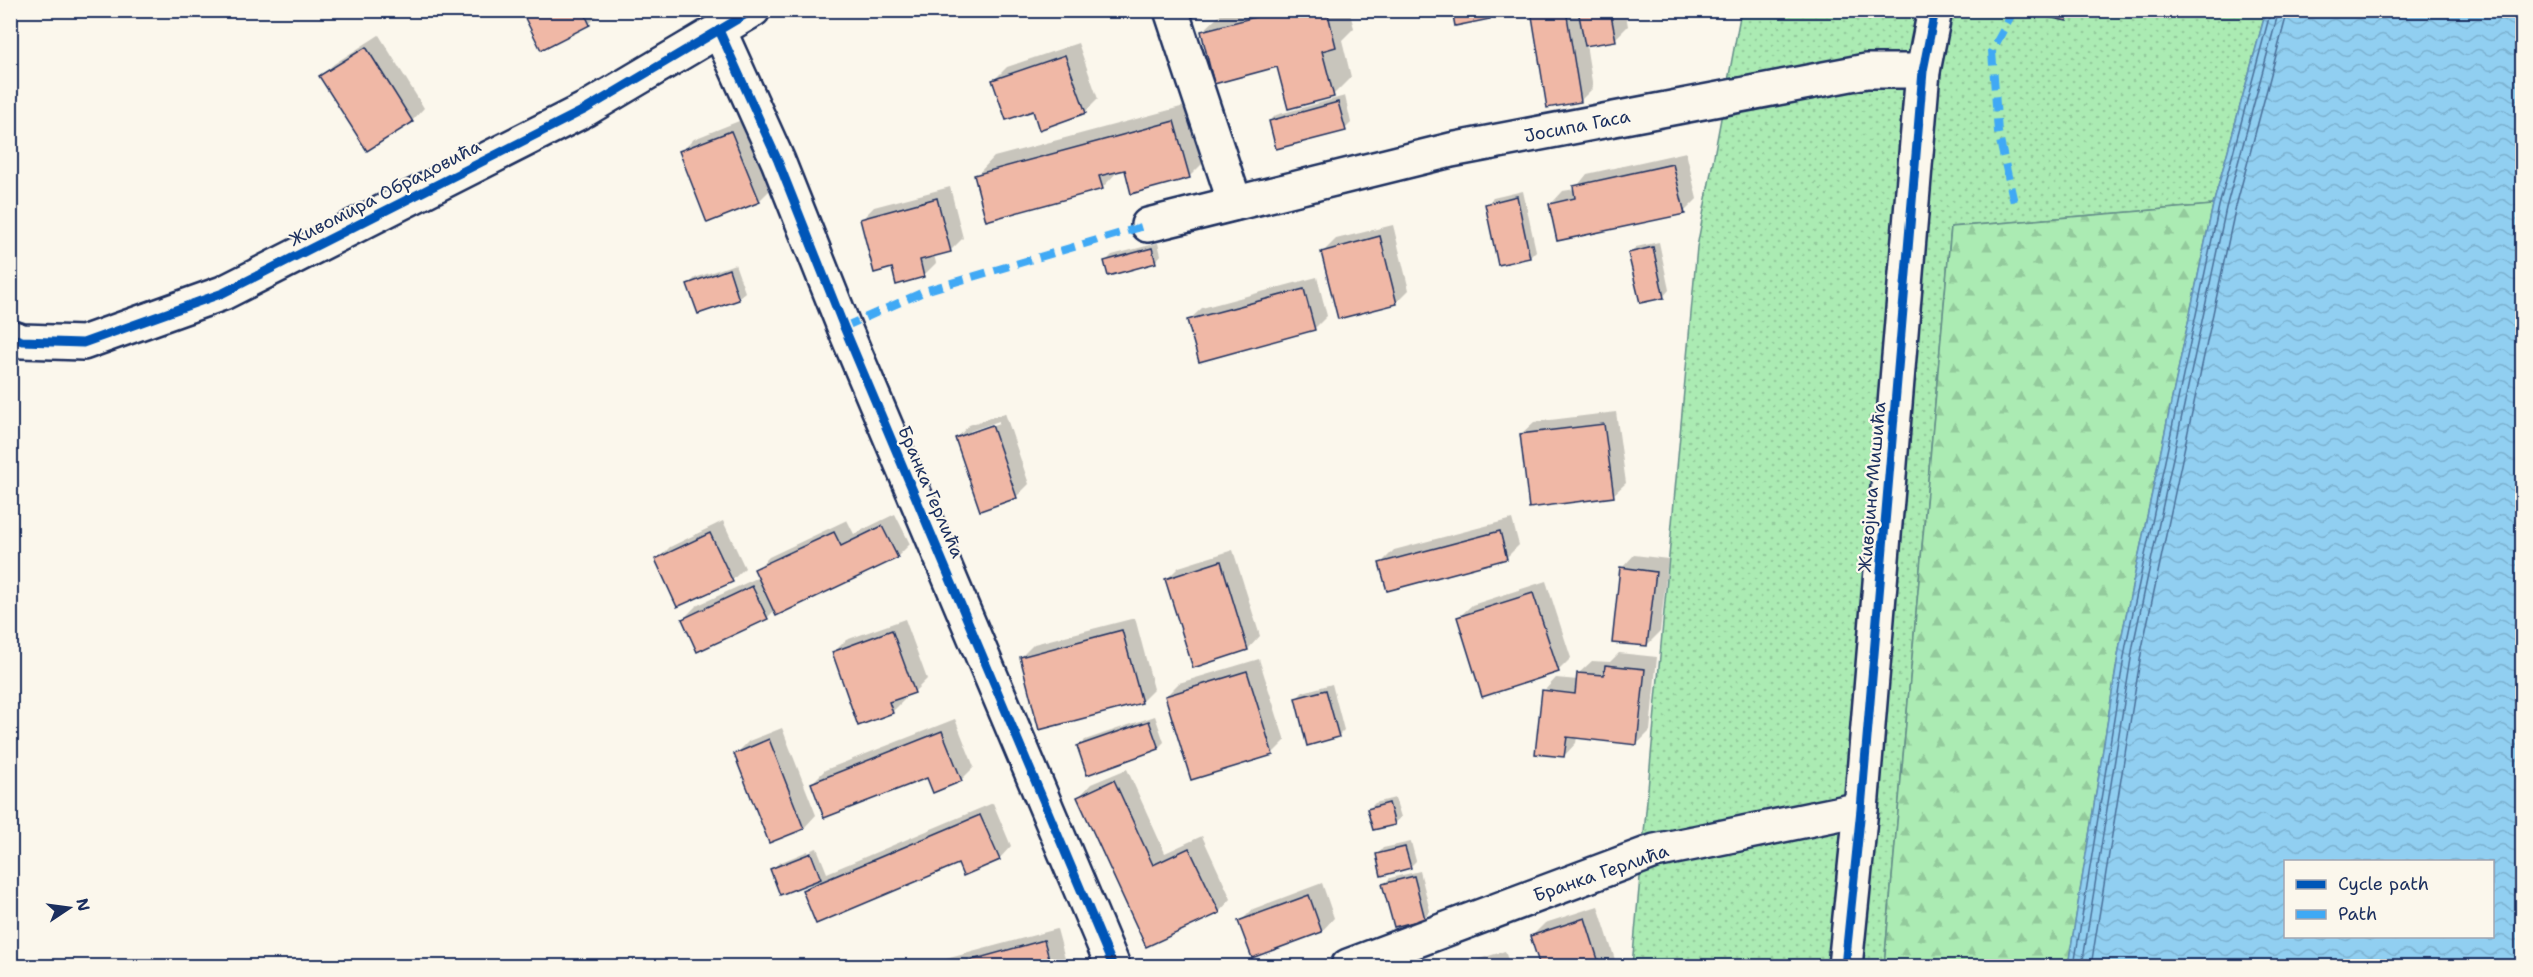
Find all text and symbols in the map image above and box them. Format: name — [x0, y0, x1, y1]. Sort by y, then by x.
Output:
street label: Јосипа Гаса — [1522, 104, 1632, 148]
street label: Живомира Обрадовића — [285, 134, 485, 252]
street label: Живојина Мишића — [1853, 401, 1891, 573]
street label: Бранка Герлића — [892, 422, 970, 562]
street label: Бранка Герлића — [1530, 839, 1672, 907]
legend — [2284, 860, 2494, 938]
text: Cycle path — [2338, 872, 2429, 896]
north arrow — [39, 878, 99, 938]
text: N — [71, 896, 95, 913]
text: Path — [2338, 902, 2377, 926]

